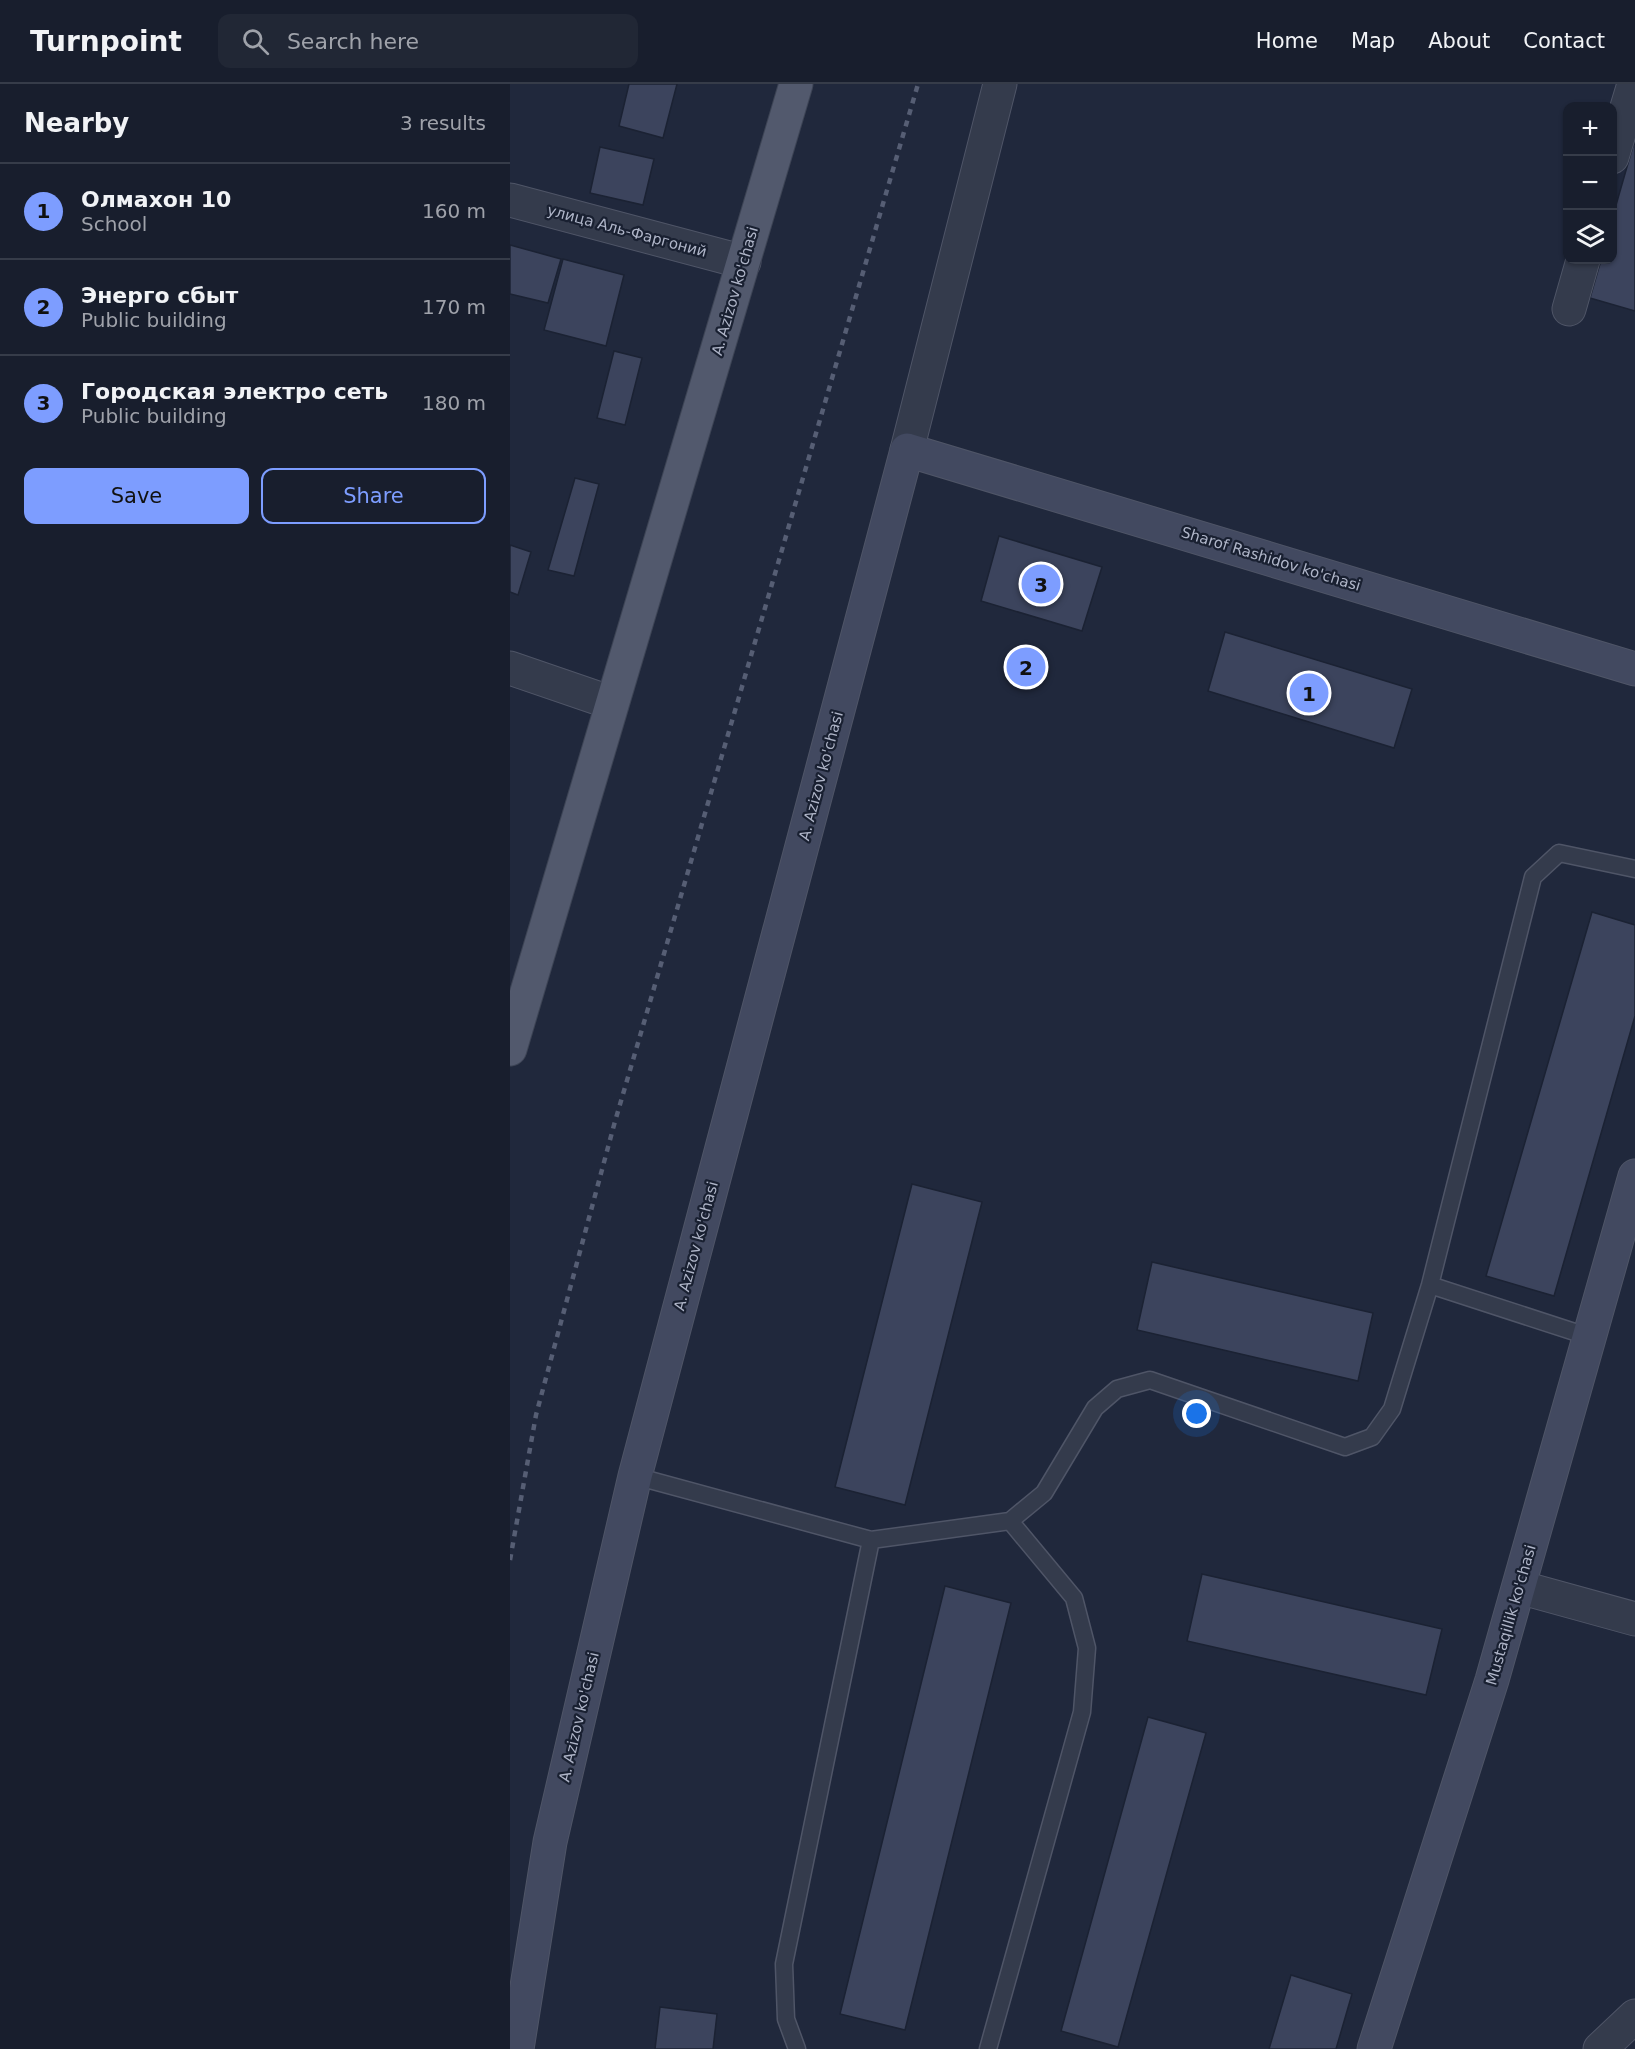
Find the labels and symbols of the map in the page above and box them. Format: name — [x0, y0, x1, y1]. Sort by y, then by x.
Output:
street label: улица Аль-Фаргоний — [545, 201, 709, 261]
street label: A. Azizov ko'chasi — [708, 225, 762, 357]
street label: Sharof Rashidov ko'chasi — [1179, 523, 1363, 595]
pin: 3 — [1022, 562, 1060, 606]
pin: 2 — [1006, 644, 1046, 690]
pin: 1 — [1290, 670, 1328, 716]
street label: A. Azizov ko'chasi — [795, 709, 847, 843]
street label: A. Azizov ko'chasi — [670, 1179, 722, 1313]
your location — [1182, 1399, 1211, 1428]
street label: Mustaqillik ko'chasi — [1482, 1543, 1540, 1687]
street label: A. Azizov ko'chasi — [555, 1650, 603, 1784]

